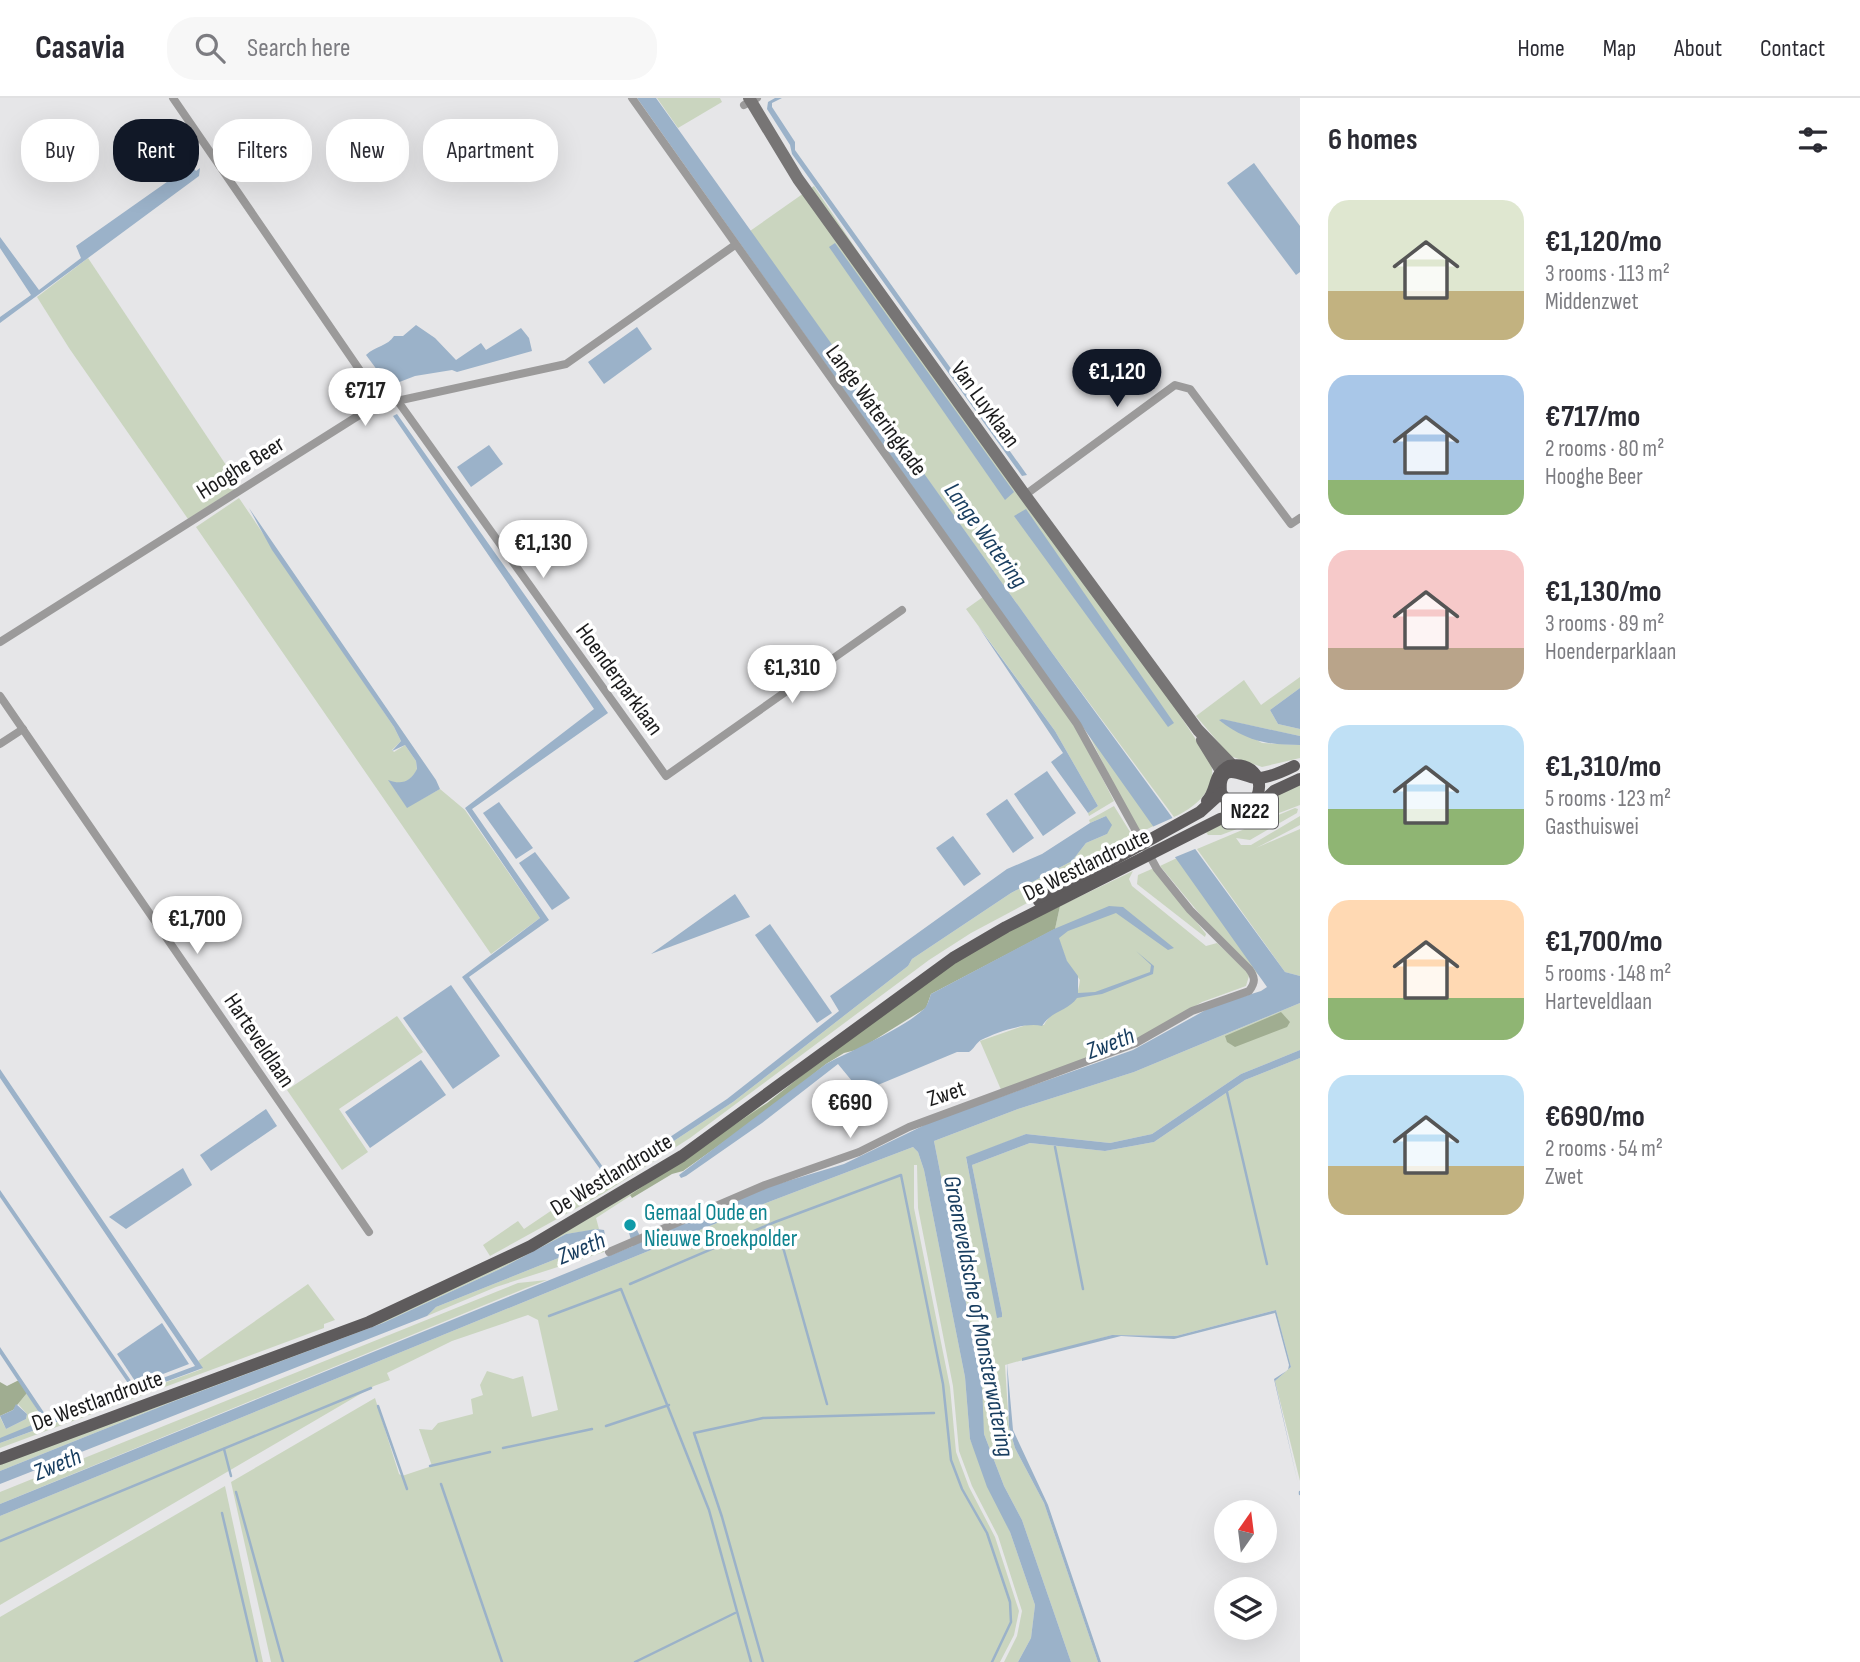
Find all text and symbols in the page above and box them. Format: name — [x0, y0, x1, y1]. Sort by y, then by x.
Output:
search box — [167, 17, 657, 80]
text: Casavia — [35, 28, 125, 68]
icon: search — [191, 29, 229, 67]
text: Search here — [247, 33, 350, 64]
text: Home — [1517, 34, 1565, 63]
text: Map — [1603, 34, 1636, 63]
text: About — [1674, 34, 1722, 63]
text: Contact — [1760, 34, 1825, 63]
chip: Buy — [21, 119, 99, 182]
chip: Rent — [113, 119, 199, 182]
chip: Filters — [213, 119, 312, 182]
chip: New — [326, 119, 409, 182]
chip: Apartment — [423, 119, 558, 182]
icon: filters — [1794, 121, 1832, 159]
text: 6 homes — [1328, 122, 1417, 158]
text: €1,120/mo — [1545, 224, 1662, 260]
icon: home — [1384, 228, 1468, 312]
text: 3 rooms · 113 m² — [1545, 260, 1670, 288]
text: Middenzwet — [1545, 288, 1638, 316]
street label: Lange Wateringkade — [819, 340, 933, 481]
pin: €1,120 — [1060, 350, 1174, 409]
street label: Van Luyklaan — [945, 356, 1026, 453]
text: €1,120 — [1088, 358, 1146, 386]
pin: €717 — [324, 368, 406, 428]
text: €717 — [344, 377, 386, 405]
text: €717/mo — [1545, 399, 1640, 435]
icon: home — [1384, 403, 1468, 487]
street label: Hooghe Beer — [192, 430, 290, 506]
text: 2 rooms · 80 m² — [1545, 435, 1664, 463]
text: Hooghe Beer — [1545, 463, 1643, 491]
water label: Lange Watering — [938, 477, 1034, 594]
pin: €1,130 — [486, 520, 600, 580]
text: €1,130 — [514, 529, 572, 557]
text: €1,130/mo — [1545, 574, 1662, 610]
icon: home — [1384, 578, 1468, 662]
text: 3 rooms · 89 m² — [1545, 610, 1664, 638]
street label: Hoenderparklaan — [569, 618, 669, 741]
text: Hoenderparklaan — [1545, 638, 1676, 666]
pin: €1,310 — [735, 646, 849, 705]
text: €1,310 — [763, 654, 821, 682]
text: €1,310/mo — [1545, 749, 1661, 785]
icon: home — [1384, 753, 1468, 837]
text: 5 rooms · 123 m² — [1545, 785, 1671, 813]
road number: N222 — [1222, 794, 1278, 828]
text: Gasthuiswei — [1545, 813, 1639, 841]
street label: De Westlandroute — [1019, 822, 1154, 908]
pin: €1,700 — [140, 896, 254, 956]
text: €1,700 — [168, 905, 226, 933]
text: €1,700/mo — [1545, 924, 1663, 960]
icon: home — [1384, 928, 1468, 1012]
text: 5 rooms · 148 m² — [1545, 960, 1672, 988]
street label: Harteveldlaan — [218, 988, 301, 1093]
text: Harteveldlaan — [1545, 988, 1652, 1016]
water label: Zweth — [1081, 1021, 1138, 1066]
street label: Zwet — [924, 1075, 969, 1113]
pin: €690 — [809, 1080, 891, 1140]
text: €690 — [828, 1089, 872, 1117]
text: €690/mo — [1545, 1099, 1645, 1135]
icon: home — [1384, 1103, 1468, 1187]
street label: De Westlandroute — [545, 1127, 678, 1222]
text: 2 rooms · 54 m² — [1545, 1135, 1663, 1163]
text: Zwet — [1545, 1163, 1583, 1191]
water label: Groeneveldsche of Monsterwatering — [937, 1173, 1020, 1459]
place label: Gemaal Oude en Nieuwe Broekpolder — [644, 1199, 798, 1253]
marker: Gemaal Oude en Nieuwe Broekpolder — [622, 1217, 638, 1233]
water label: Zweth — [552, 1226, 609, 1272]
street label: De Westlandroute — [28, 1364, 167, 1438]
water label: Zweth — [28, 1442, 85, 1488]
north arrow — [1214, 1500, 1278, 1563]
map controls — [1214, 1500, 1277, 1640]
button: layers — [1214, 1577, 1277, 1640]

